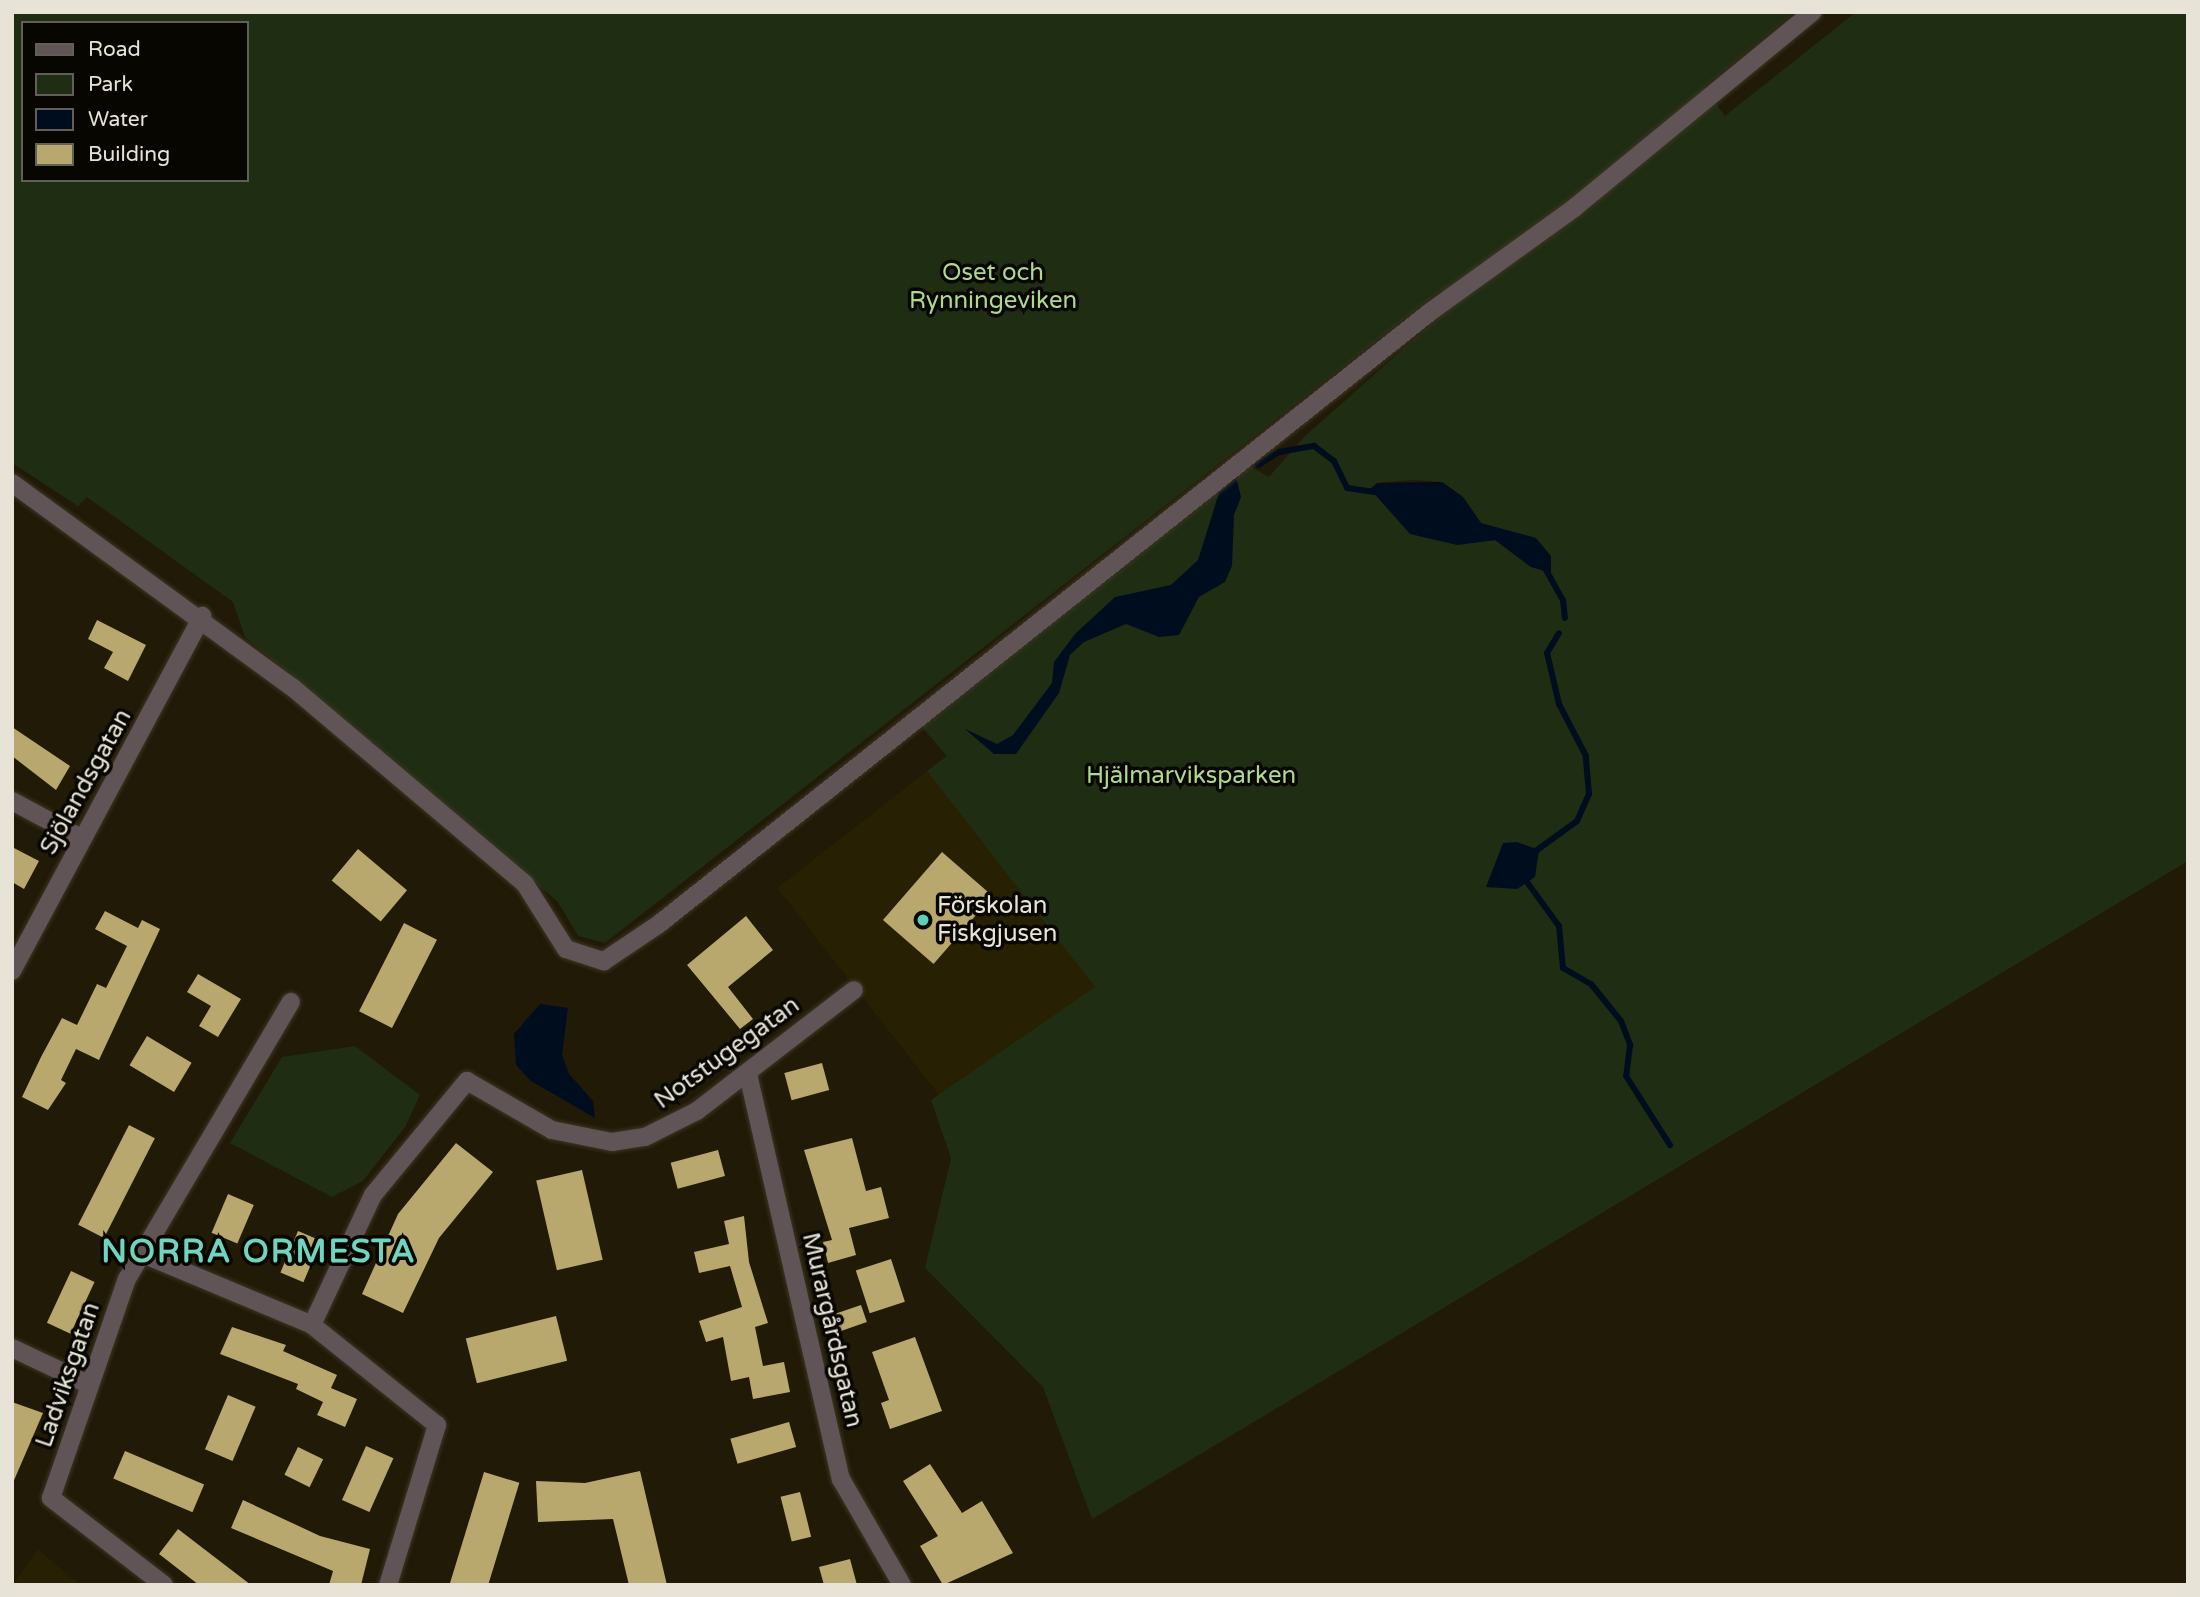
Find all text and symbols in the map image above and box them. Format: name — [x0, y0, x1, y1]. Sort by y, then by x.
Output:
legend — [21, 21, 248, 182]
text: Road — [88, 37, 141, 62]
text: Park — [88, 72, 133, 97]
text: Water — [88, 107, 148, 132]
text: Building — [88, 142, 170, 167]
park label: Oset och Rynningeviken — [909, 259, 1077, 315]
street label: Sjölandsgatan — [34, 704, 138, 860]
park label: Hjälmarviksparken — [1086, 762, 1296, 790]
place label: Förskolan Fiskgjusen — [937, 892, 1057, 948]
marker: Förskolan Fiskgjusen — [915, 912, 931, 928]
street label: Notstugegatan — [649, 991, 805, 1115]
street label: Murargårdsgatan — [796, 1230, 868, 1430]
district label: NORRA ORMESTA — [103, 1233, 415, 1271]
street label: Ladviksgatan — [30, 1299, 106, 1451]

